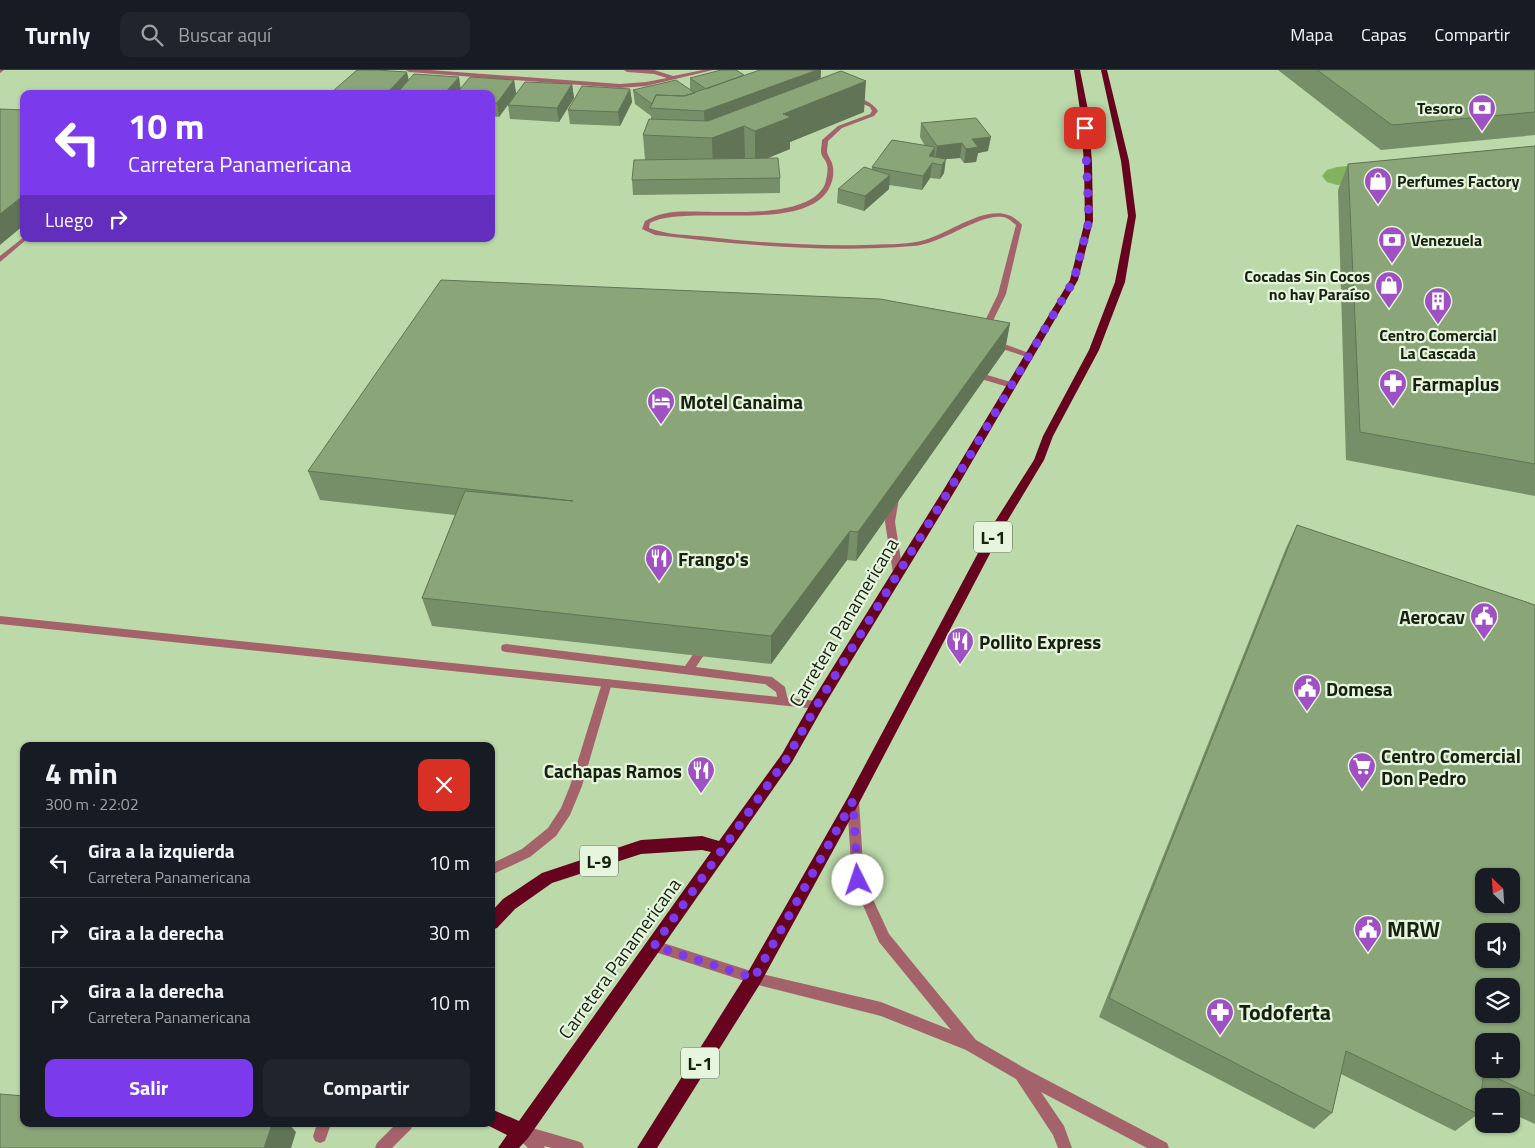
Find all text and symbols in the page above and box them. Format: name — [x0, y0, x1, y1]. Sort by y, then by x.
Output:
search box — [120, 12, 470, 57]
text: Turnly — [25, 17, 90, 53]
text: Buscar aquí — [178, 20, 271, 49]
icon: search — [138, 21, 166, 49]
text: Mapa — [1290, 21, 1333, 48]
text: Capas — [1361, 21, 1407, 48]
text: Compartir — [1435, 21, 1510, 48]
bank icon: Tesoro — [1467, 93, 1497, 132]
place label: Tesoro — [1417, 96, 1463, 120]
text: 10 m — [128, 99, 204, 153]
pin — [1064, 107, 1106, 149]
icon: left — [45, 110, 110, 175]
icon: arrive — [1071, 114, 1099, 142]
text: Carretera Panamericana — [128, 147, 352, 181]
shop icon: Perfumes Factory — [1363, 166, 1393, 205]
place label: Perfumes Factory — [1397, 169, 1520, 193]
text: Luego — [45, 205, 94, 234]
icon: right — [104, 205, 132, 233]
bank icon: Venezuela — [1377, 225, 1407, 264]
place label: Venezuela — [1411, 228, 1482, 252]
place label: Cocadas Sin Cocos no hay Paraíso — [1244, 264, 1370, 306]
shop icon: Cocadas Sin Cocos no hay Paraíso — [1374, 270, 1404, 309]
building icon: Centro Comercial La Cascada — [1423, 286, 1453, 325]
place label: Centro Comercial La Cascada — [1379, 323, 1497, 365]
pharmacy icon: Farmaplus — [1378, 368, 1408, 407]
place label: Farmaplus — [1412, 369, 1499, 398]
hotel icon: Motel Canaima — [646, 386, 676, 425]
place label: Motel Canaima — [680, 387, 803, 416]
road number: L-1 — [974, 522, 1012, 552]
street label: Carretera Panamericana — [781, 531, 905, 712]
restaurant icon: Frango's — [644, 543, 674, 582]
place label: Frango's — [678, 544, 749, 573]
public building icon: Aerocav — [1469, 601, 1499, 640]
place label: Aerocav — [1399, 602, 1466, 631]
restaurant icon: Pollito Express — [945, 626, 975, 665]
place label: Pollito Express — [979, 627, 1101, 656]
public building icon: Domesa — [1292, 673, 1322, 712]
place label: Domesa — [1326, 674, 1393, 703]
place label: Centro Comercial Don Pedro — [1381, 741, 1521, 792]
text: 4 min — [45, 750, 118, 796]
supermarket icon: Centro Comercial Don Pedro — [1347, 751, 1377, 790]
restaurant icon: Cachapas Ramos — [686, 755, 716, 794]
place label: Cachapas Ramos — [544, 756, 682, 785]
button: close — [418, 759, 470, 811]
text: 300 m · 22:02 — [45, 792, 139, 816]
text: Gira a la izquierda — [88, 836, 235, 865]
road number: L-9 — [580, 846, 618, 876]
text: 10 m — [429, 848, 470, 877]
icon: left — [45, 849, 73, 877]
position arrow — [831, 853, 883, 905]
text: Carretera Panamericana — [88, 865, 251, 889]
north arrow — [1475, 868, 1520, 912]
map controls — [1475, 868, 1520, 1133]
street label: Carretera Panamericana — [551, 871, 688, 1045]
place label: MRW — [1387, 912, 1441, 946]
public building icon: MRW — [1353, 914, 1383, 953]
text: Gira a la derecha — [88, 918, 224, 947]
text: 30 m — [429, 918, 470, 947]
icon: right — [45, 919, 73, 947]
button: sound — [1475, 923, 1520, 968]
text: Gira a la derecha — [88, 976, 224, 1005]
button: layers — [1475, 978, 1520, 1023]
text: 10 m — [429, 988, 470, 1017]
icon: right — [45, 989, 73, 1017]
place label: Todoferta — [1239, 995, 1331, 1029]
pharmacy icon: Todoferta — [1205, 997, 1235, 1036]
text: Carretera Panamericana — [88, 1005, 251, 1029]
button: + — [1475, 1033, 1520, 1078]
road number: L-1 — [681, 1048, 719, 1078]
button: Salir — [45, 1059, 253, 1117]
button: Compartir — [263, 1059, 470, 1117]
button: − — [1475, 1088, 1520, 1133]

